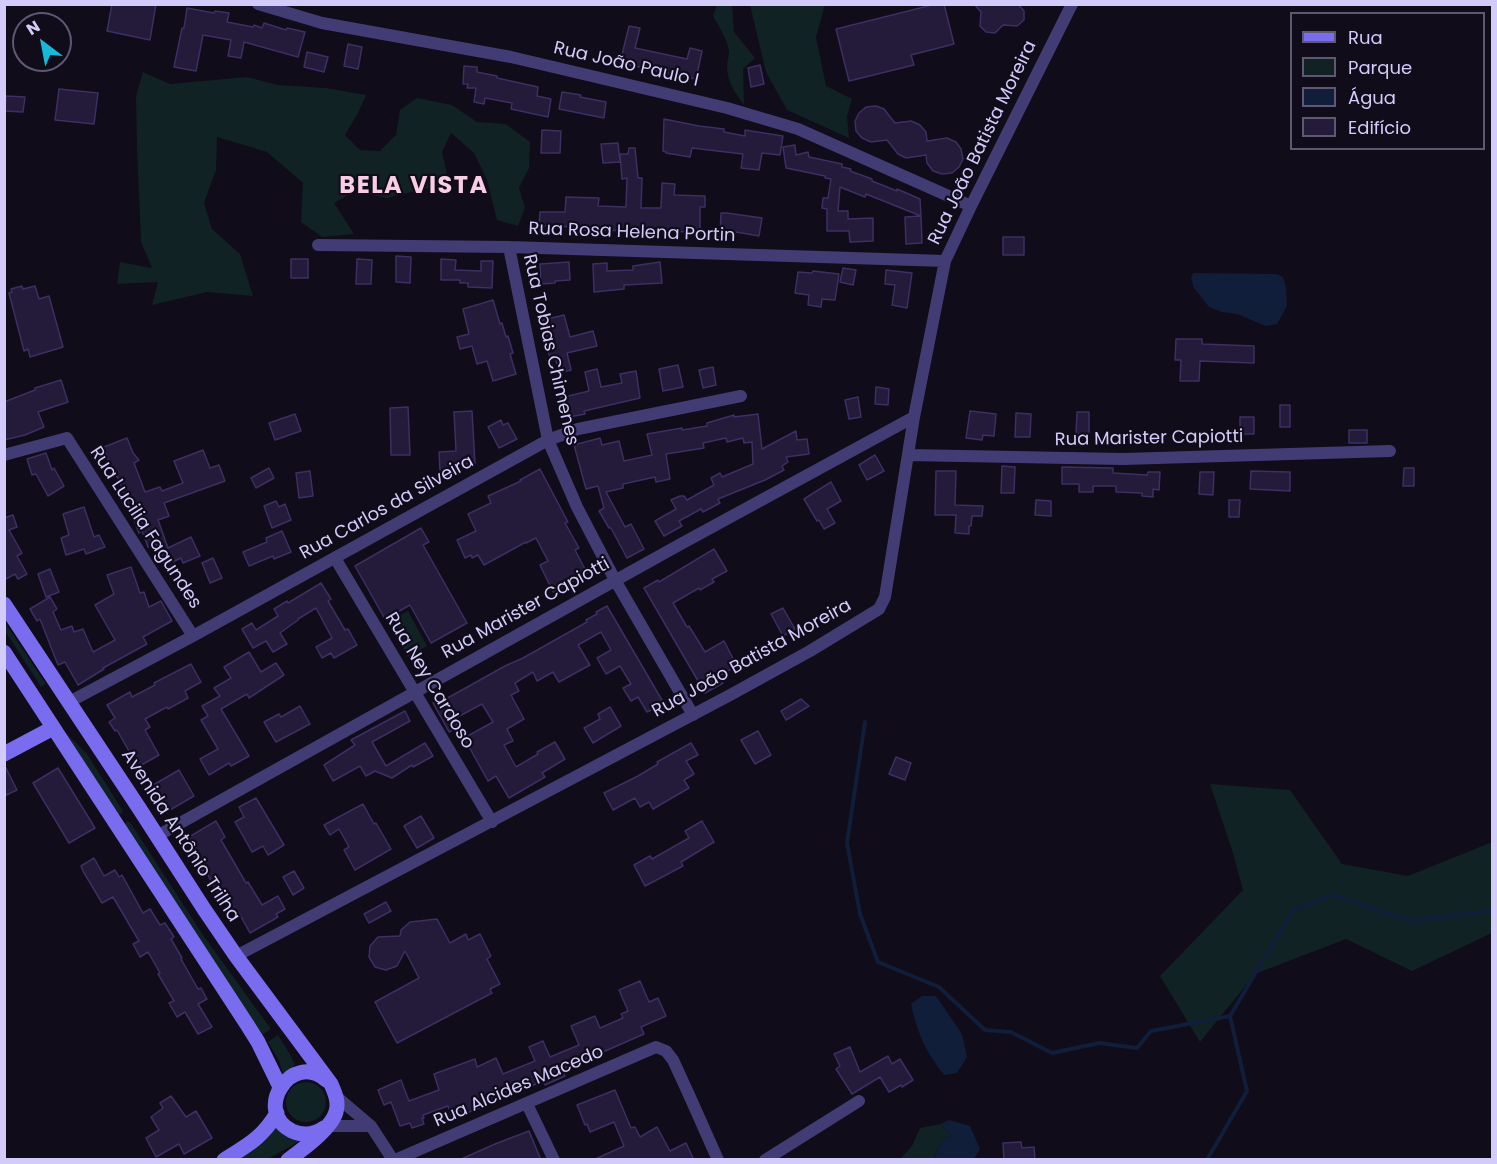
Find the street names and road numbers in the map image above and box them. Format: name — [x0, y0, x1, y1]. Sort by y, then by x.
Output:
street label: Rua João Batista Moreira — [924, 37, 1042, 249]
street label: Rua João Paulo I — [551, 38, 701, 92]
street label: Rua Rosa Helena Portin — [528, 219, 736, 247]
street label: Rua Tobias Chimenes — [518, 252, 582, 448]
street label: Rua Marister Capiotti — [1055, 427, 1243, 451]
street label: Rua Lucilia Fagundes — [84, 443, 206, 613]
street label: Rua Carlos da Silveira — [296, 451, 478, 565]
street label: Rua Marister Capiotti — [438, 554, 614, 664]
street label: Rua João Batista Moreira — [649, 595, 855, 723]
street label: Rua Ney Cardoso — [380, 609, 478, 753]
street label: Avenida Antônio Trilha — [116, 746, 244, 926]
street label: Rua Alcides Macedo — [431, 1041, 607, 1133]

